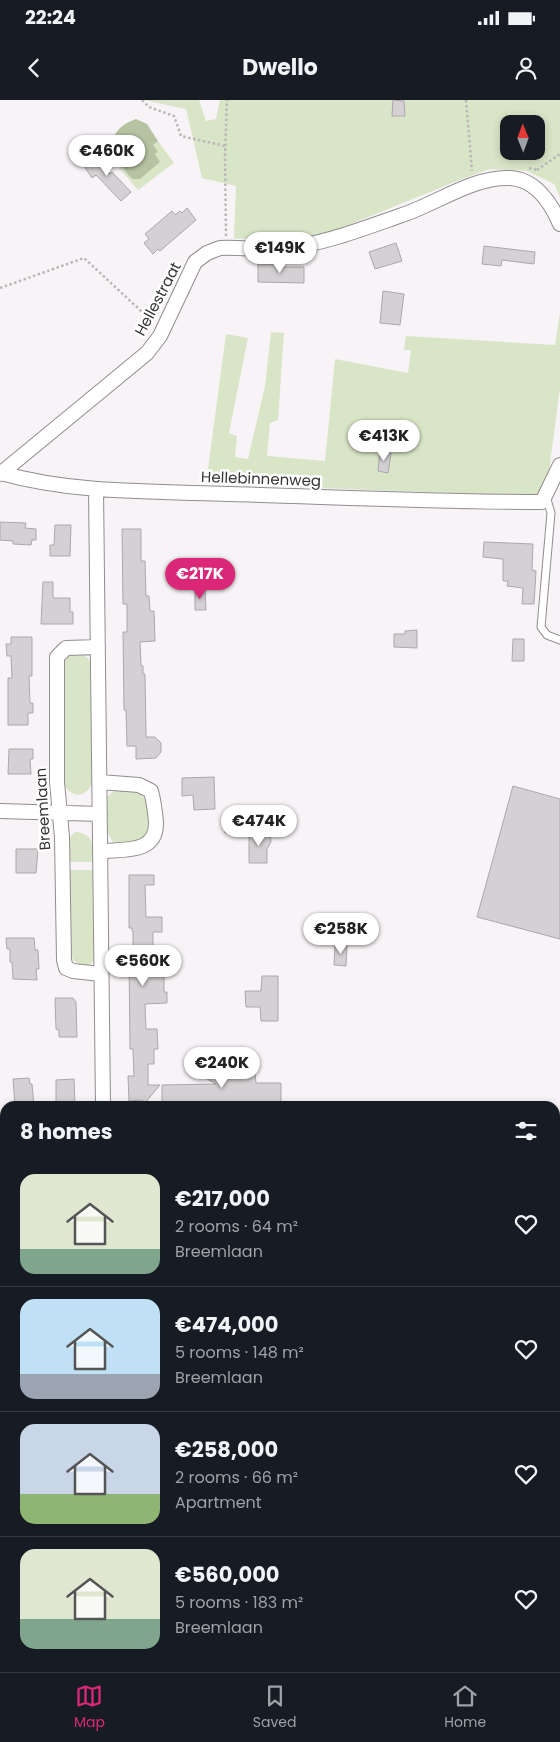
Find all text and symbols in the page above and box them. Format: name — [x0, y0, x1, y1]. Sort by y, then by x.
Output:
text: 22:24 — [25, 4, 76, 31]
text: Dwello — [242, 52, 318, 83]
icon: back — [20, 54, 48, 82]
icon: person — [512, 54, 540, 82]
north arrow — [500, 115, 545, 160]
map controls — [500, 115, 545, 160]
pin: €460K — [72, 134, 142, 177]
text: €460K — [79, 139, 135, 162]
pin: €149K — [245, 232, 315, 274]
text: €149K — [255, 236, 305, 259]
street label: Hellestraat — [129, 258, 186, 339]
pin: €413K — [349, 420, 419, 462]
text: €413K — [359, 424, 409, 447]
street label: Hellebinnenweg — [201, 466, 321, 491]
pin: €217K — [165, 558, 235, 600]
text: €217K — [176, 562, 224, 585]
street label: Breemlaan — [30, 767, 55, 851]
pin: €474K — [224, 804, 294, 847]
text: €474K — [232, 809, 286, 832]
pin: €258K — [306, 912, 376, 955]
text: €258K — [314, 917, 368, 940]
pin: €560K — [108, 944, 178, 987]
text: €560K — [116, 949, 170, 972]
pin: €240K — [187, 1046, 257, 1089]
text: €240K — [195, 1051, 249, 1074]
text: 8 homes — [20, 1117, 112, 1146]
icon: filters — [512, 1117, 540, 1145]
text: €217,000 — [175, 1184, 270, 1213]
icon: home — [60, 1194, 120, 1254]
icon: heart — [512, 1210, 540, 1238]
text: 2 rooms · 64 m² — [175, 1215, 298, 1238]
text: Breemlaan — [175, 1240, 263, 1263]
text: €474,000 — [175, 1310, 279, 1339]
icon: home — [60, 1319, 120, 1379]
icon: heart — [512, 1335, 540, 1363]
text: 5 rooms · 148 m² — [175, 1341, 304, 1364]
text: Breemlaan — [175, 1366, 263, 1389]
text: €258,000 — [175, 1435, 278, 1464]
icon: home — [60, 1444, 120, 1504]
icon: heart — [512, 1460, 540, 1488]
text: 2 rooms · 66 m² — [175, 1466, 298, 1489]
text: Apartment — [175, 1491, 262, 1514]
text: €560,000 — [175, 1560, 280, 1589]
icon: home — [60, 1569, 120, 1629]
icon: heart — [512, 1585, 540, 1613]
text: 5 rooms · 183 m² — [175, 1591, 303, 1614]
text: Breemlaan — [175, 1616, 263, 1639]
tab: Map — [74, 1682, 105, 1733]
tab: Saved — [253, 1682, 296, 1733]
tab: Home — [444, 1682, 486, 1733]

